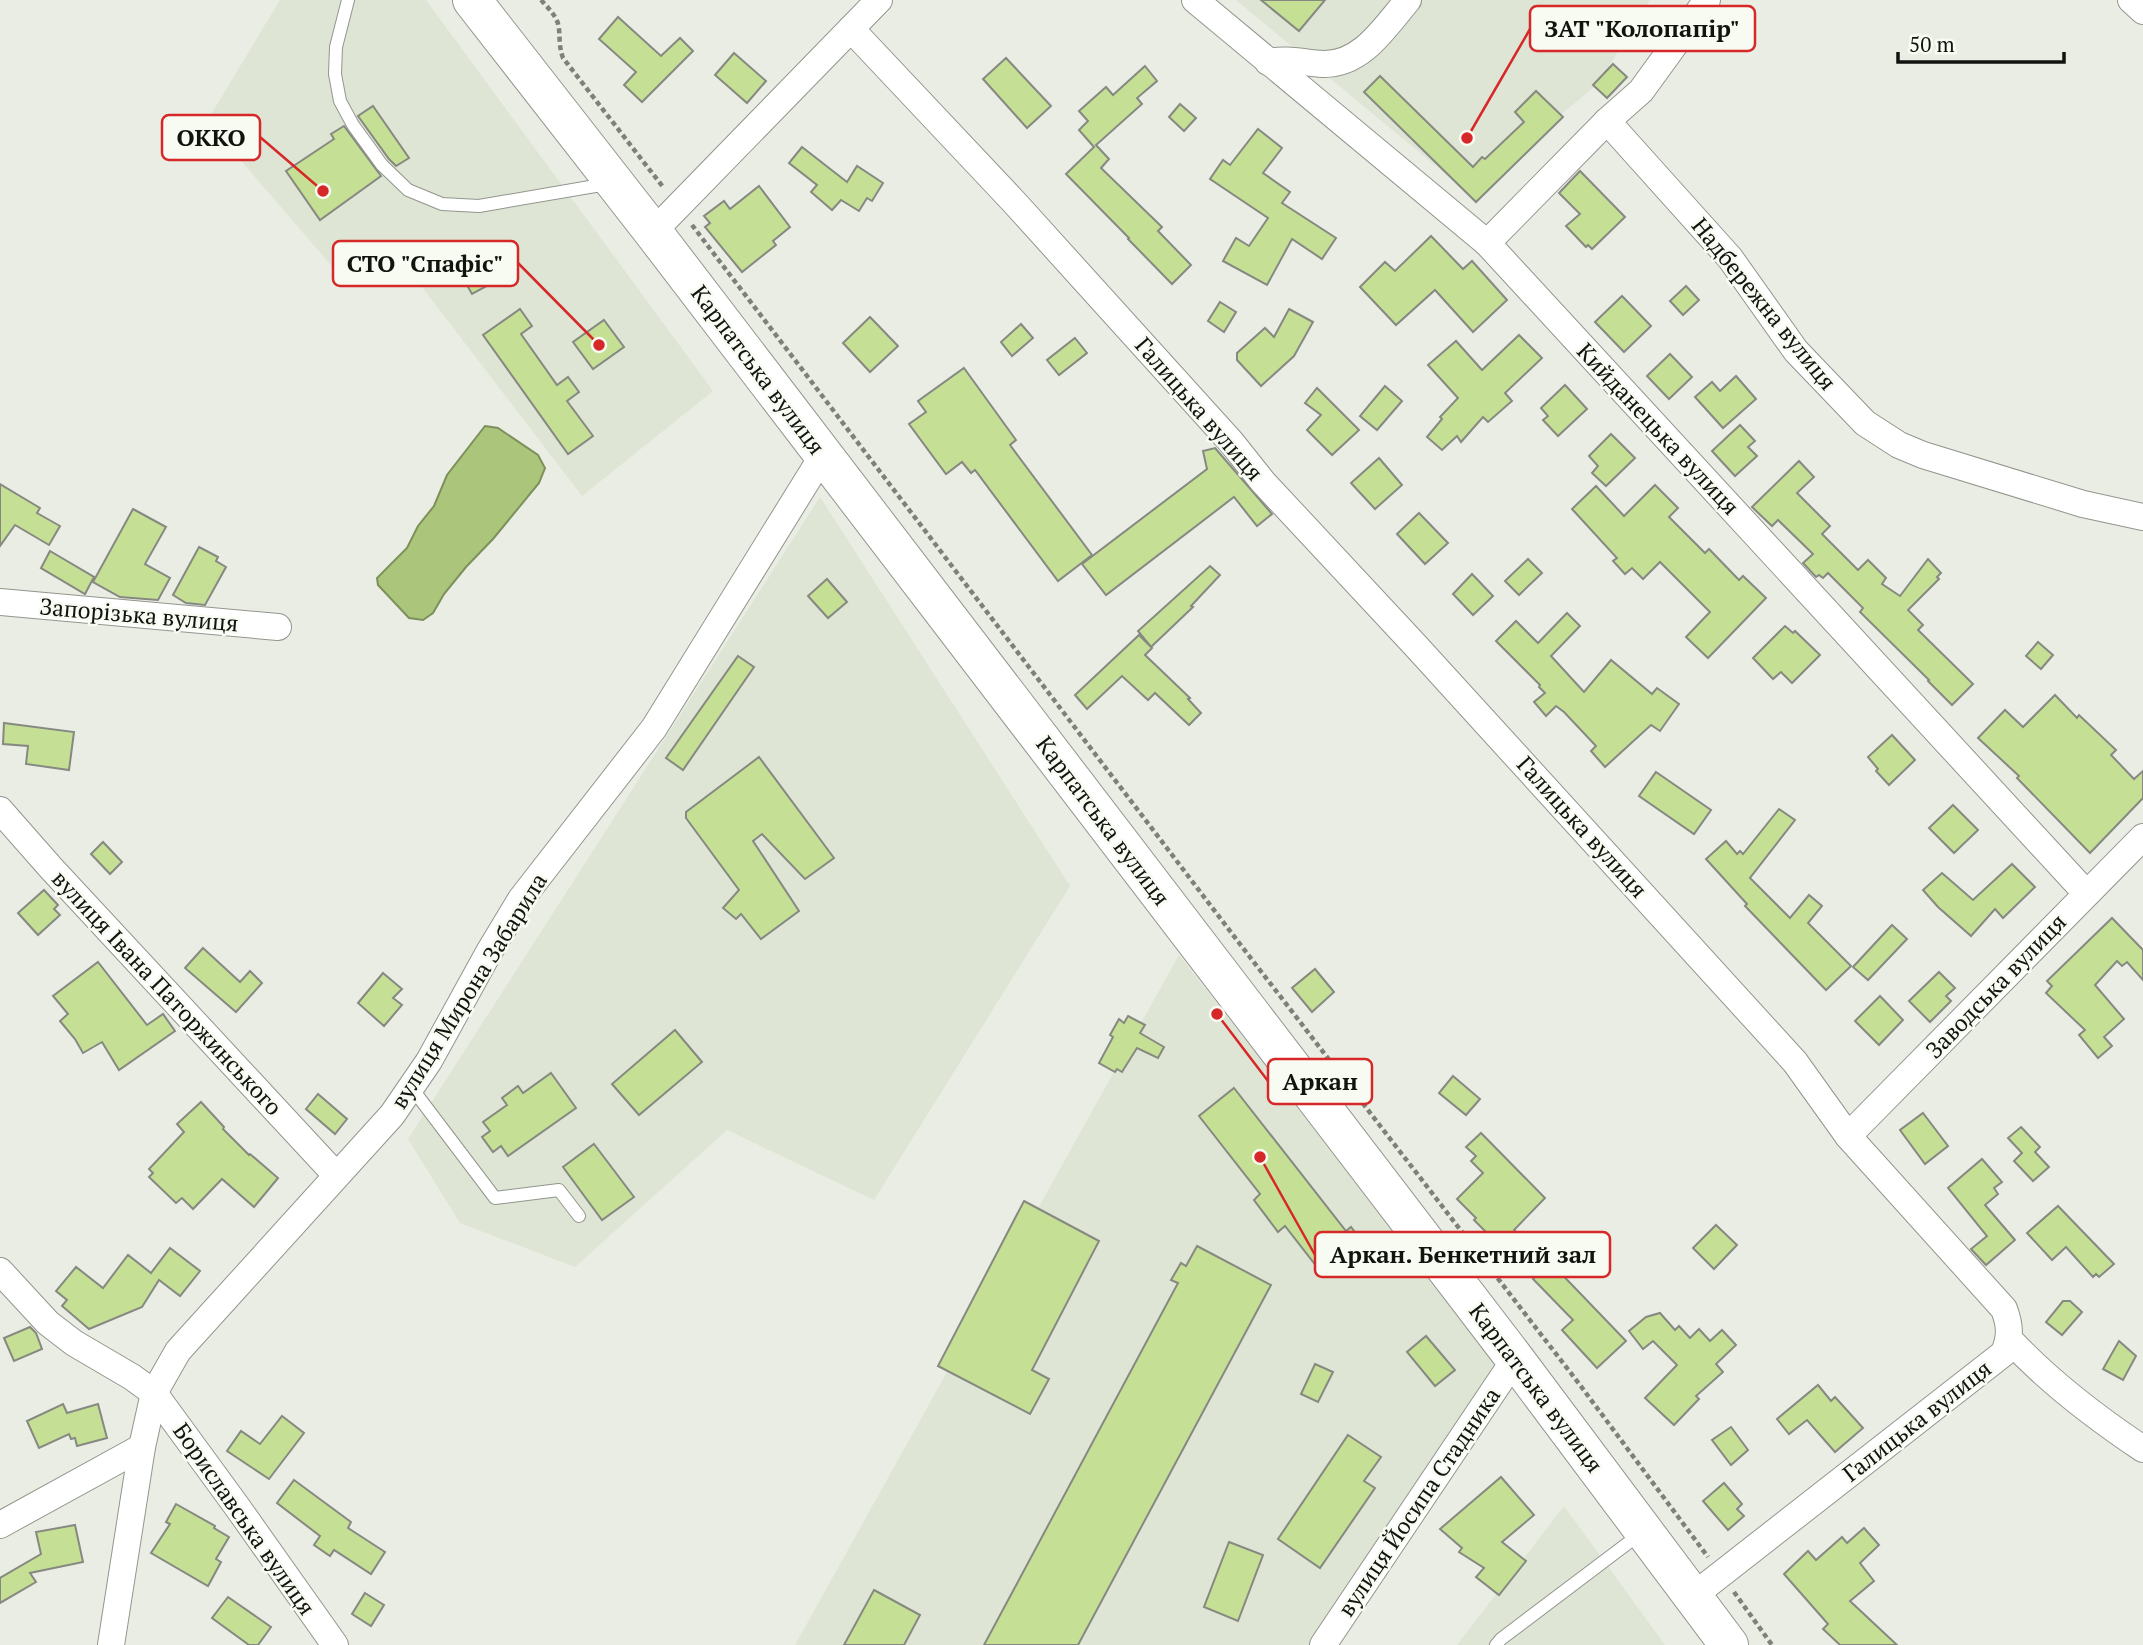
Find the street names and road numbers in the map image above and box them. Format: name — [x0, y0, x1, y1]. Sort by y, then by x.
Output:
street label: Надбережна вулиця — [1685, 211, 1844, 396]
street label: Карпатська вулиця — [684, 279, 832, 461]
street label: Галицька вулиця — [1128, 330, 1270, 487]
street label: Кийданецька вулиця — [1570, 336, 1746, 522]
street label: Запорізька вулиця — [38, 590, 240, 639]
street label: Карпатська вулиця — [1029, 730, 1177, 912]
street label: Галицька вулиця — [1510, 749, 1654, 904]
street label: вулиця Івана Паторжинського — [45, 863, 289, 1122]
street label: вулиця Мирона Забарила — [383, 867, 554, 1114]
street label: Заводська вулиця — [1918, 907, 2073, 1065]
street label: Карпатська вулиця — [1462, 1297, 1610, 1479]
street label: Галицька вулиця — [1836, 1353, 1997, 1488]
street label: вулиця Йосипа Стадника — [1330, 1381, 1507, 1622]
street label: Бориславська вулиця — [166, 1416, 323, 1621]

